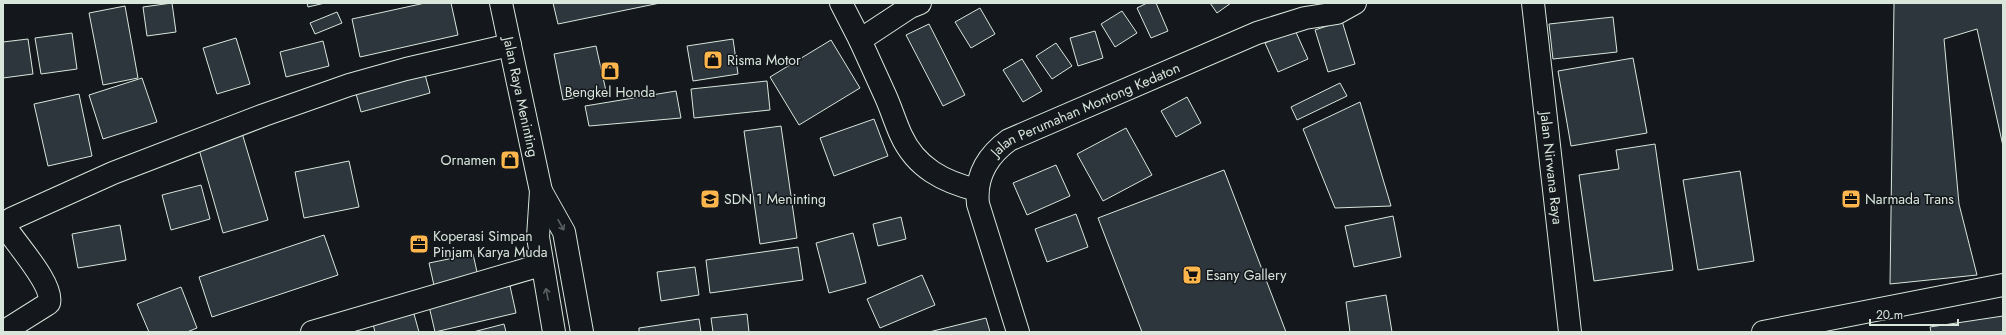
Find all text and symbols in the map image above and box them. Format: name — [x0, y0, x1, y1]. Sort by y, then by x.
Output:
street label: Jalan Raya Meninting — [498, 33, 544, 159]
shop icon: Risma Motor — [702, 49, 724, 71]
place label: Risma Motor — [727, 50, 801, 70]
street label: Jalan Perumahan Montong Kedaton — [985, 57, 1183, 162]
shop icon: Bengkel Honda — [599, 60, 621, 82]
place label: Bengkel Honda — [565, 82, 655, 102]
street label: Jalan Nirwana Raya — [1535, 109, 1568, 225]
shop icon: Ornamen — [499, 149, 521, 171]
place label: Ornamen — [441, 150, 496, 170]
school or university icon: SDN 1 Meninting — [699, 188, 721, 210]
office icon: Narmada Trans — [1840, 188, 1862, 210]
place label: SDN 1 Meninting — [724, 189, 826, 209]
place label: Narmada Trans — [1865, 189, 1954, 209]
one-way arrow — [557, 219, 565, 231]
place label: Koperasi Simpan Pinjam Karya Muda — [433, 226, 547, 262]
office icon: Koperasi Simpan Pinjam Karya Muda — [408, 233, 430, 255]
supermarket icon: Esany Gallery — [1181, 264, 1203, 286]
place label: Esany Gallery — [1206, 265, 1287, 285]
one-way arrow — [542, 288, 550, 301]
scale bar — [1870, 301, 1958, 327]
text: 20 m — [1876, 306, 1903, 324]

